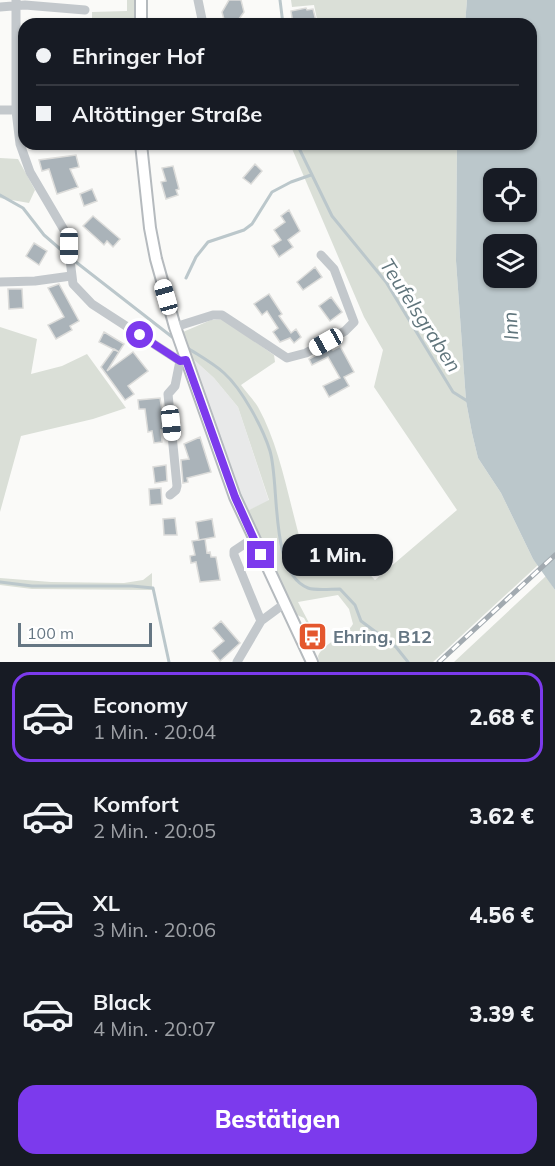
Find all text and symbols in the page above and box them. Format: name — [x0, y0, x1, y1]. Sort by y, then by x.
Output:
text: Ehringer Hof — [72, 42, 204, 70]
text: Altöttinger Straße — [72, 100, 262, 128]
map controls — [483, 168, 537, 288]
button: locate — [483, 168, 537, 222]
car — [60, 228, 78, 264]
button: layers — [483, 234, 537, 288]
water label: Teufelsgraben — [375, 253, 467, 377]
car — [152, 277, 180, 317]
water label: Inn — [497, 311, 523, 341]
route start — [126, 321, 153, 348]
car — [306, 325, 346, 359]
car — [160, 404, 182, 442]
callout: 1 Min. — [282, 534, 393, 576]
route end — [247, 541, 274, 568]
text: 1 Min. — [308, 542, 367, 567]
scale bar — [18, 620, 152, 648]
bus stop icon: Ehring, B12 — [296, 620, 328, 652]
text: 100 m — [27, 623, 74, 643]
place label: Ehring, B12 — [333, 625, 432, 648]
icon: car — [21, 690, 75, 744]
text: Economy — [93, 691, 188, 719]
text: 2.68 € — [469, 703, 534, 731]
text: 1 Min. · 20:04 — [93, 719, 216, 744]
icon: car — [21, 789, 75, 843]
text: Komfort — [93, 790, 179, 818]
text: 3.62 € — [469, 802, 534, 830]
text: 2 Min. · 20:05 — [93, 818, 216, 843]
icon: car — [21, 888, 75, 942]
text: XL — [93, 889, 120, 917]
text: 4.56 € — [469, 901, 534, 929]
text: 3 Min. · 20:06 — [93, 917, 216, 942]
icon: car — [21, 987, 75, 1041]
text: Black — [93, 988, 151, 1016]
text: 3.39 € — [469, 1000, 534, 1028]
text: 4 Min. · 20:07 — [93, 1016, 216, 1041]
button: Bestätigen — [18, 1085, 537, 1154]

